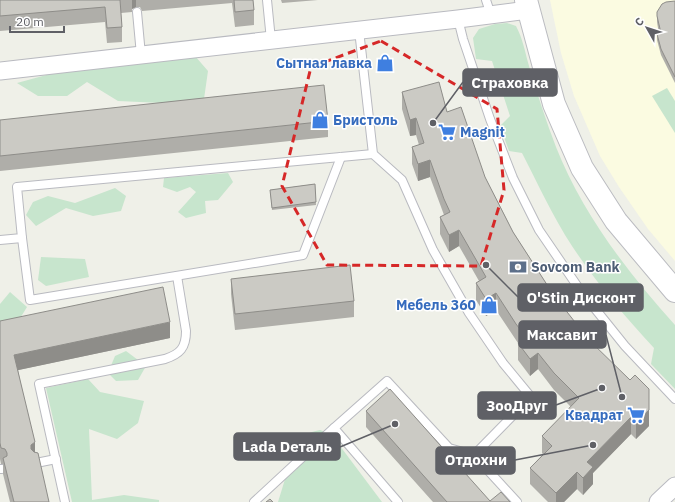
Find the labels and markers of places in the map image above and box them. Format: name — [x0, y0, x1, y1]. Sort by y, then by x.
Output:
shop icon: Сытная лавка — [375, 53, 395, 73]
place label: Сытная лавка — [276, 54, 372, 72]
callout: Страховка — [463, 69, 557, 96]
shop icon: Бристоль — [310, 110, 330, 130]
place label: Бристоль — [333, 111, 398, 129]
supermarket icon: Magnit — [437, 122, 457, 142]
place label: Magnit — [460, 123, 505, 141]
bank icon: Sovcom Bank — [508, 257, 528, 277]
place label: Sovcom Bank — [531, 258, 620, 276]
callout: O'Stin Дисконт — [518, 284, 643, 311]
shop icon: Мебель 360 — [479, 295, 499, 315]
place label: Мебель 360 — [396, 296, 476, 314]
callout: Максавит — [519, 321, 606, 348]
callout: ЗооДруг — [478, 392, 556, 419]
supermarket icon: Квадрат — [626, 405, 646, 425]
place label: Квадрат — [565, 406, 623, 424]
callout: Lada Dеталь — [234, 433, 340, 460]
callout: Отдохни — [436, 447, 515, 474]

